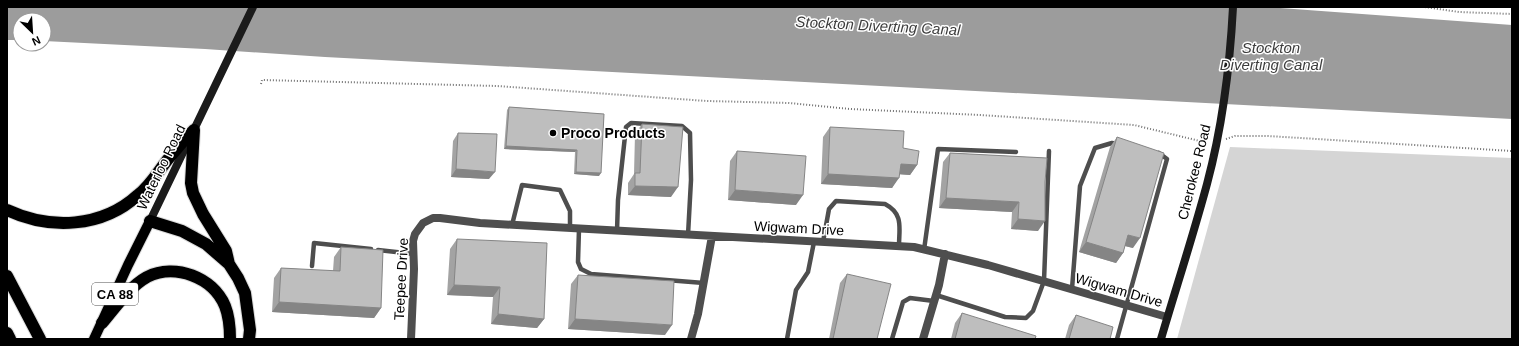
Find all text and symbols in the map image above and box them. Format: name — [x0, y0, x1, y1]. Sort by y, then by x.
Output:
north arrow — [12, 12, 52, 52]
water label: Stockton Diverting Canal — [795, 13, 962, 38]
text: N — [30, 34, 42, 48]
water label: Stockton Diverting Canal — [1220, 39, 1323, 73]
street label: Waterloo Road — [133, 122, 189, 212]
street label: Cherokee Road — [1174, 122, 1214, 222]
place label: Proco Products — [561, 125, 665, 141]
marker: Proco Products — [548, 128, 558, 138]
street label: Wigwam Drive — [754, 218, 845, 238]
street label: Teepee Drive — [391, 237, 411, 321]
street label: Wigwam Drive — [1073, 270, 1165, 310]
road number: CA 88 — [92, 283, 138, 305]

